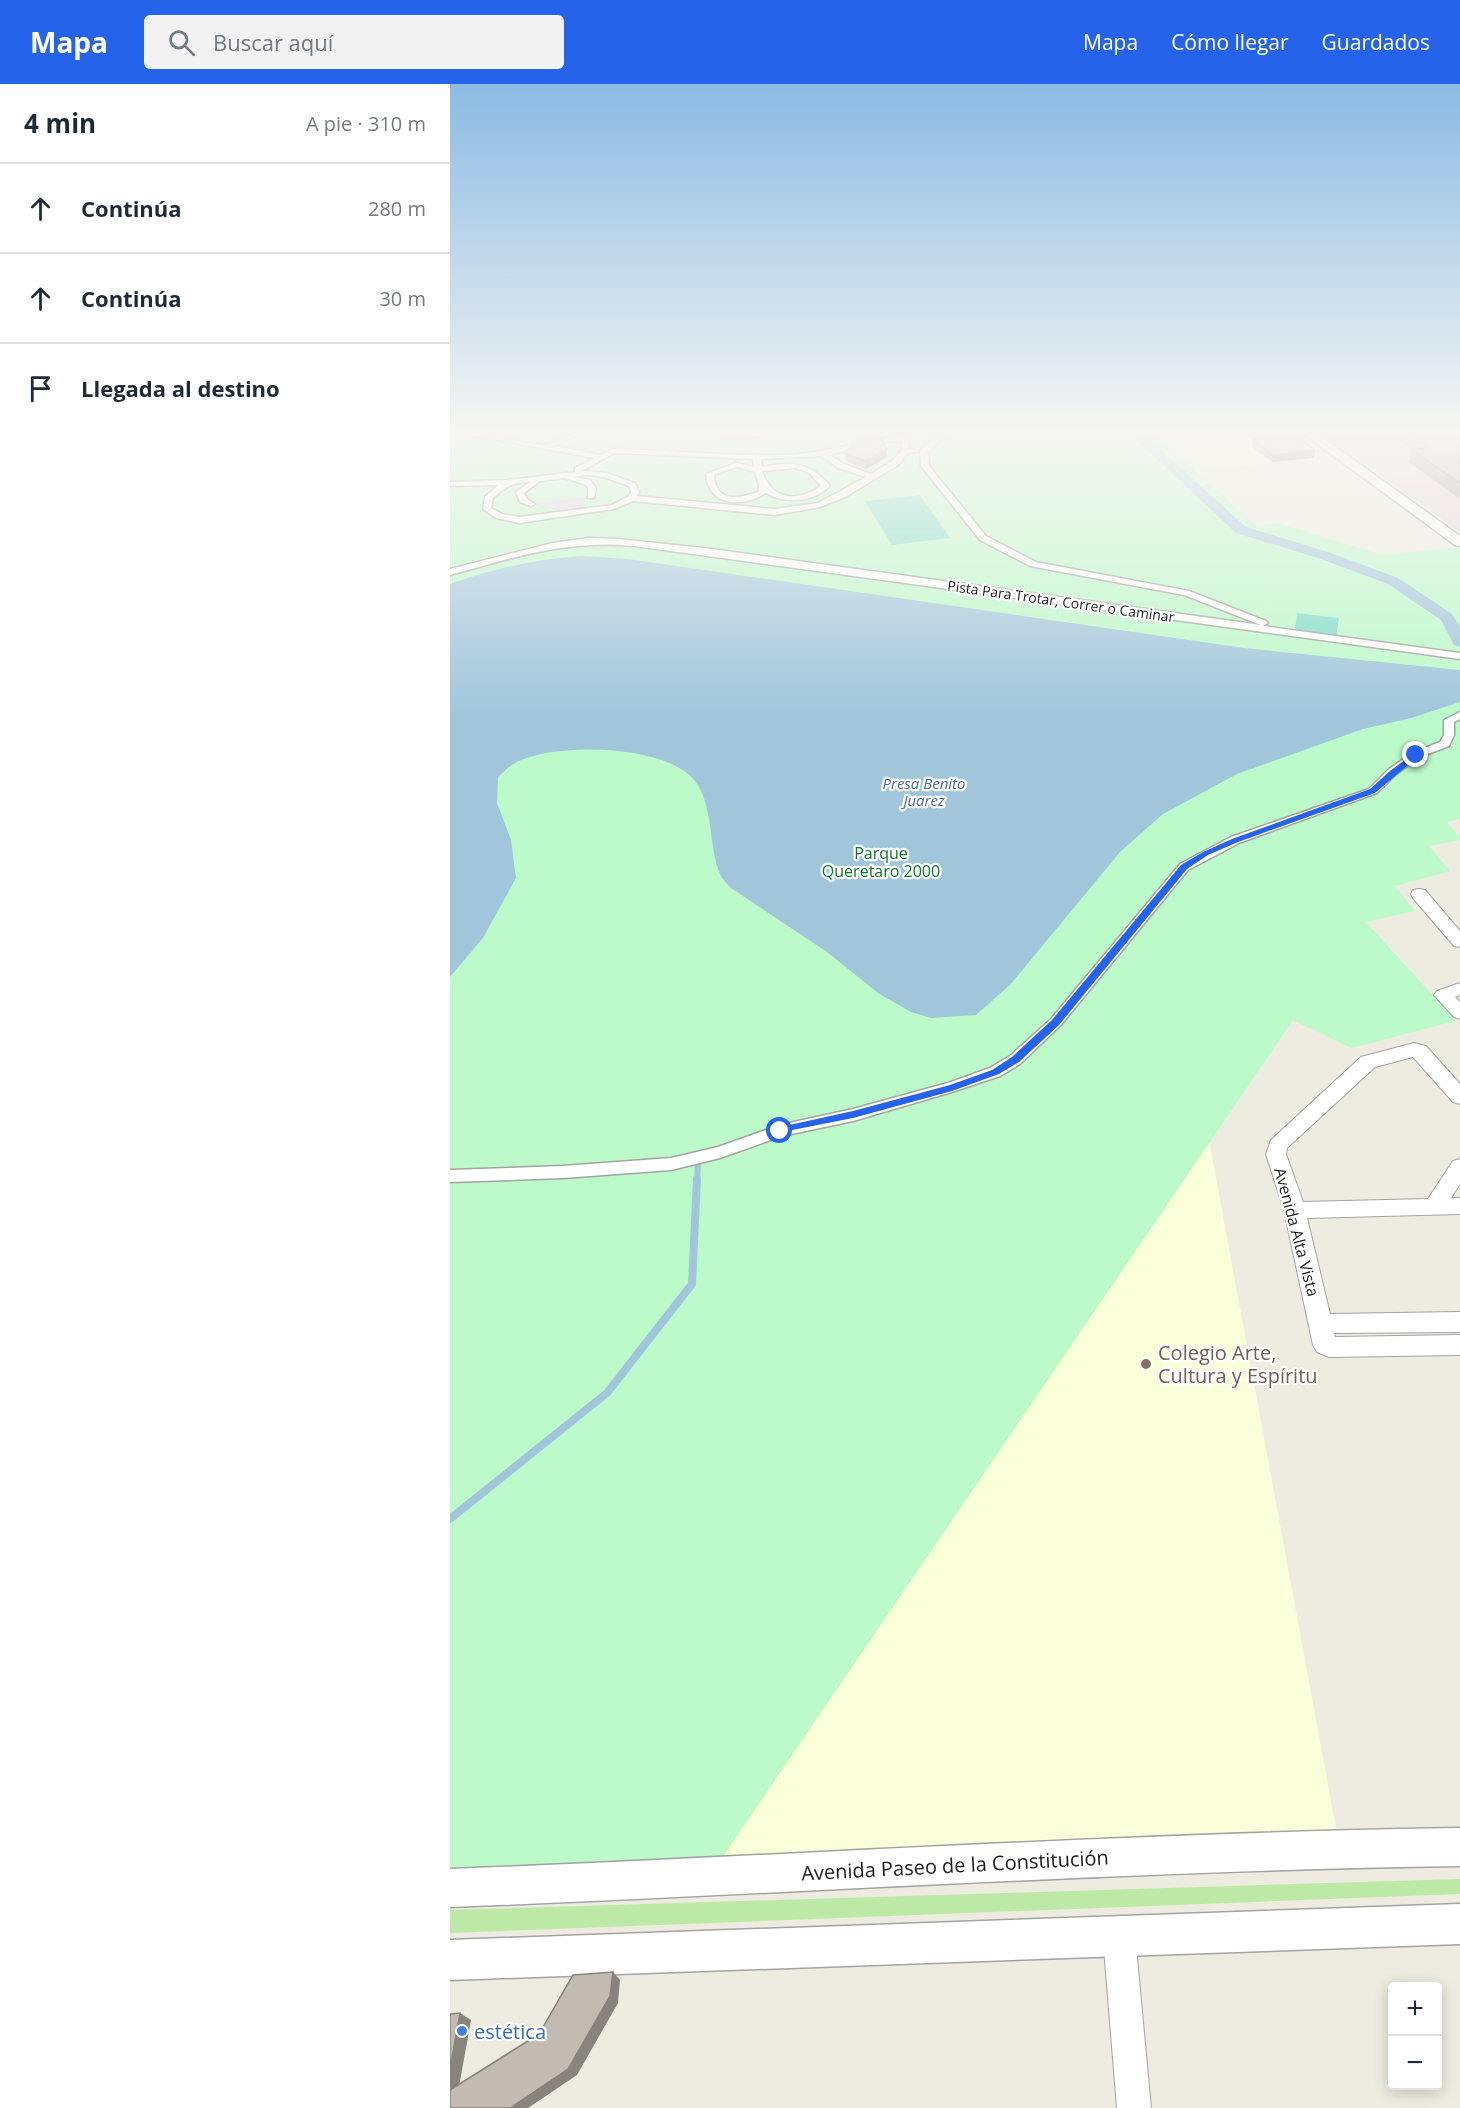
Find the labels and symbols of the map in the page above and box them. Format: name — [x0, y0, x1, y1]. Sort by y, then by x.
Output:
street label: Pista Para Trotar, Correr o Caminar — [946, 576, 1176, 626]
route end — [1402, 741, 1428, 767]
water label: Presa Benito Juarez — [882, 773, 966, 810]
park label: Parque Queretaro 2000 — [822, 842, 940, 882]
route start — [766, 1117, 792, 1143]
street label: Avenida Alta Vista — [1269, 1165, 1325, 1299]
place label: Colegio Arte, Cultura y Espíritu — [1158, 1339, 1318, 1389]
marker: Colegio Arte, Cultura y Espíritu — [1139, 1357, 1153, 1371]
street label: Avenida Paseo de la Constitución — [801, 1843, 1109, 1887]
place label: estética — [474, 2018, 546, 2045]
marker: estética — [455, 2024, 469, 2038]

